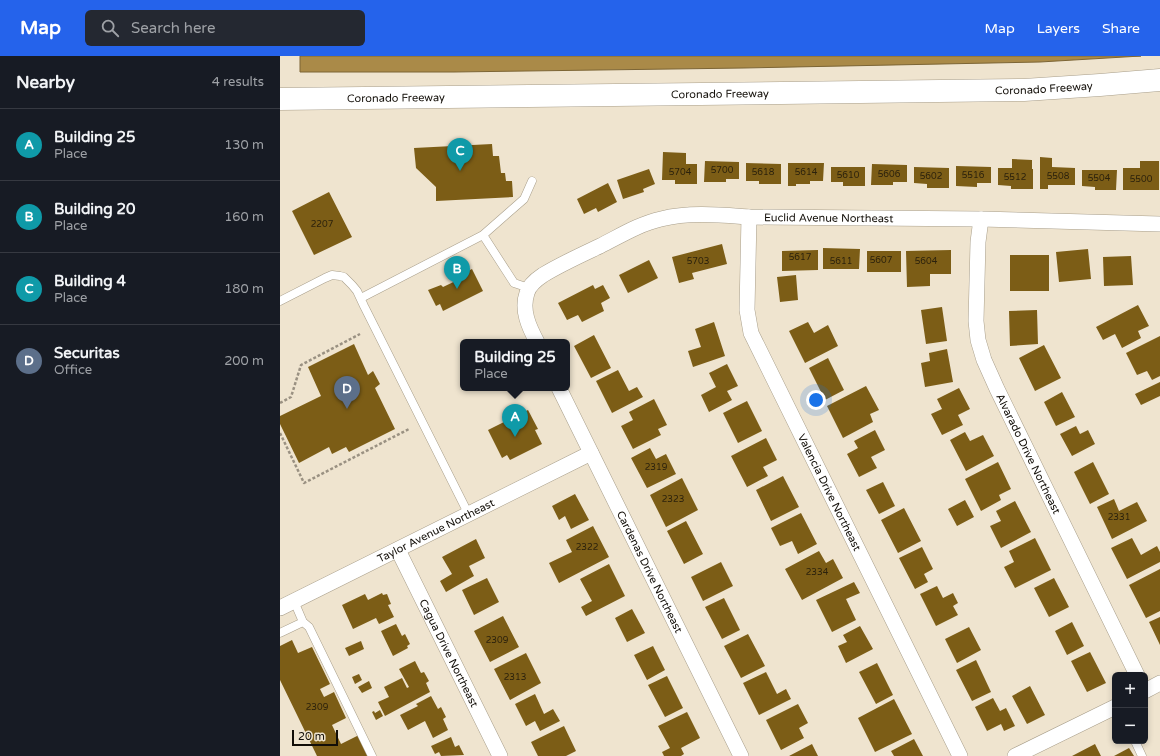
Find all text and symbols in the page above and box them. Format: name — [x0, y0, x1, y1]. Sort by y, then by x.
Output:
search box — [85, 10, 365, 46]
text: Map — [20, 17, 61, 39]
icon: search — [99, 17, 121, 39]
text: Search here — [131, 19, 215, 37]
text: Map — [985, 20, 1015, 37]
text: Layers — [1037, 20, 1080, 37]
text: Share — [1102, 20, 1140, 37]
text: Nearby — [16, 72, 75, 93]
text: 4 results — [212, 74, 264, 90]
street label: Coronado Freeway — [995, 79, 1093, 97]
street label: Coronado Freeway — [671, 87, 769, 101]
street label: Coronado Freeway — [347, 91, 445, 105]
text: Building 25 — [54, 128, 135, 146]
text: A — [24, 137, 34, 153]
text: 130 m — [224, 137, 264, 153]
pin: C — [447, 138, 473, 171]
text: Place — [54, 146, 87, 162]
house number: 5700 — [711, 165, 734, 176]
house number: 5704 — [669, 167, 692, 178]
house number: 5618 — [752, 167, 775, 178]
house number: 5614 — [795, 167, 818, 178]
house number: 5606 — [878, 169, 901, 180]
house number: 5610 — [837, 170, 860, 181]
house number: 5516 — [962, 170, 985, 181]
house number: 5602 — [920, 171, 942, 182]
house number: 5508 — [1047, 171, 1070, 182]
house number: 5512 — [1004, 172, 1026, 183]
house number: 5504 — [1088, 173, 1111, 184]
house number: 5500 — [1130, 174, 1153, 185]
text: Building 20 — [54, 200, 135, 218]
text: B — [24, 209, 34, 225]
text: 160 m — [224, 209, 264, 225]
street label: Euclid Avenue Northeast — [764, 211, 893, 225]
text: Place — [54, 218, 87, 234]
house number: 2207 — [311, 219, 334, 230]
house number: 5617 — [789, 252, 812, 263]
house number: 5607 — [870, 255, 893, 266]
pin: B — [444, 256, 470, 289]
house number: 5703 — [687, 256, 709, 267]
house number: 5611 — [830, 256, 852, 267]
house number: 5604 — [915, 256, 938, 267]
text: Building 4 — [54, 272, 126, 290]
text: C — [24, 281, 34, 297]
text: 180 m — [224, 281, 264, 297]
text: Place — [54, 290, 87, 306]
popup — [460, 339, 570, 391]
text: Securitas — [54, 344, 120, 362]
text: Building 25 — [474, 348, 556, 366]
text: D — [24, 353, 34, 369]
text: 200 m — [224, 353, 264, 369]
text: Office — [54, 362, 92, 378]
text: Place — [474, 366, 508, 382]
pin: D — [334, 376, 360, 409]
your location — [806, 390, 826, 410]
street label: Alvarado Drive Northeast — [993, 392, 1063, 516]
pin: A — [502, 404, 528, 437]
street label: Valencia Drive Northeast — [795, 432, 864, 553]
house number: 2319 — [645, 462, 668, 473]
house number: 2323 — [662, 494, 684, 505]
street label: Taylor Avenue Northeast — [375, 496, 497, 565]
street label: Cardenas Drive Northeast — [614, 509, 685, 635]
house number: 2331 — [1108, 512, 1130, 523]
house number: 2322 — [576, 542, 598, 553]
house number: 2334 — [806, 567, 829, 578]
street label: Cagua Drive Northeast — [416, 597, 481, 709]
house number: 2309 — [486, 635, 509, 646]
house number: 2313 — [504, 672, 526, 683]
map controls — [1112, 672, 1148, 744]
button: + — [1112, 672, 1148, 708]
house number: 2309 — [306, 702, 329, 713]
button: − — [1112, 708, 1148, 744]
scale bar — [292, 728, 338, 747]
text: 20 m — [298, 730, 325, 743]

